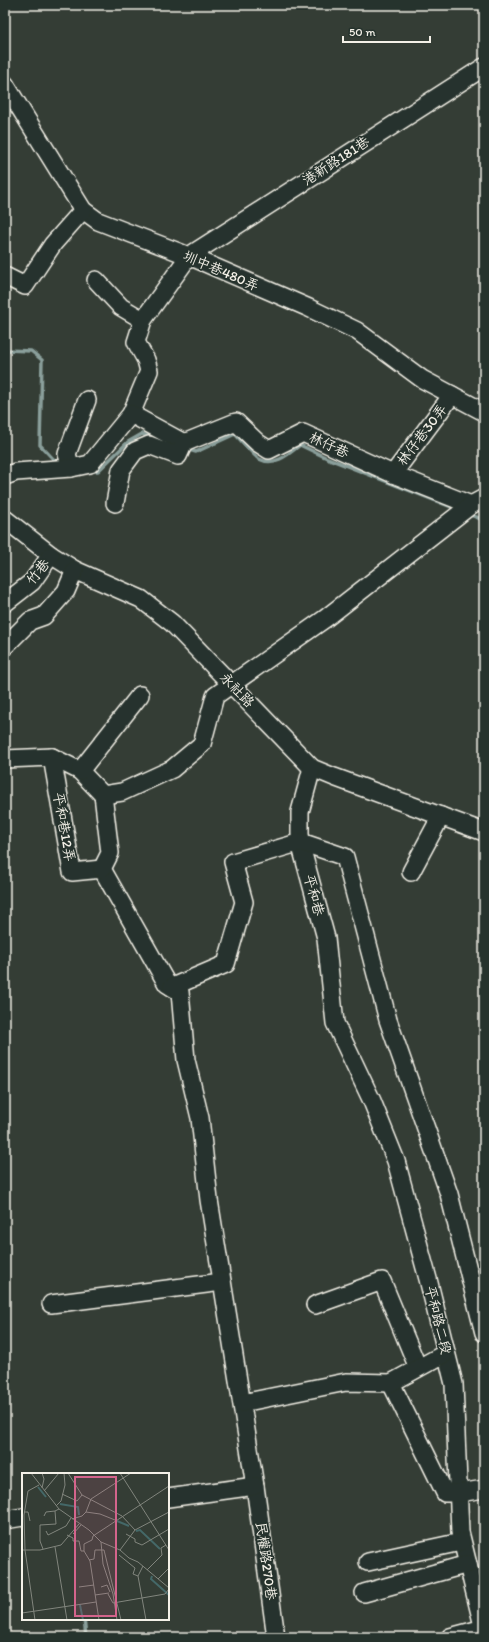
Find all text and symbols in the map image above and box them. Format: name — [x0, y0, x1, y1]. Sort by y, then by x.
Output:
scale bar — [343, 18, 430, 44]
text: 50 m — [349, 25, 375, 39]
street label: 港新路181巷 — [299, 132, 374, 189]
street label: 圳中巷480弄 — [181, 247, 261, 295]
street label: 林仔巷30弄 — [393, 401, 451, 469]
street label: 林仔巷 — [306, 428, 353, 462]
street label: 竹巷 — [23, 555, 54, 588]
street label: 永社路 — [216, 669, 258, 711]
street label: 平和巷12弄 — [50, 791, 78, 863]
street label: 平和巷 — [300, 873, 328, 918]
street label: 平和路二段 — [421, 1284, 455, 1356]
inset map — [22, 1473, 169, 1620]
street label: 民權路270巷 — [252, 1521, 280, 1602]

